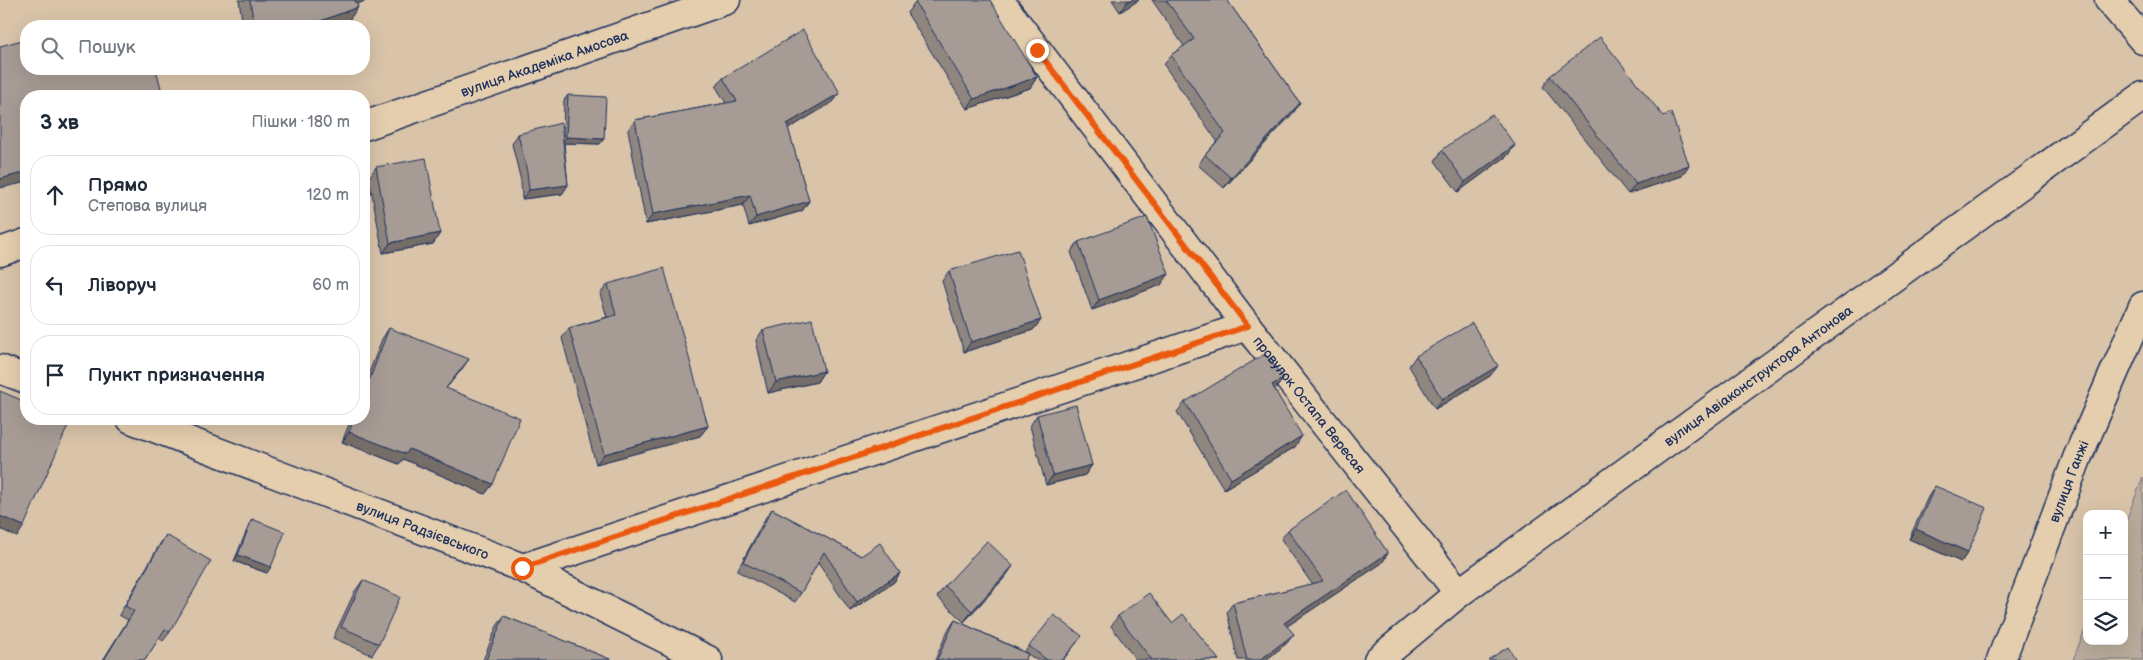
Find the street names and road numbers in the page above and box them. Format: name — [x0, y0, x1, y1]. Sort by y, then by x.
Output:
street label: вулиця Академіка Амосова — [458, 26, 631, 101]
street label: вулиця Авіаконструктора Антонова — [1661, 301, 1857, 450]
street label: провулок Остапа Вересая — [1249, 333, 1369, 477]
street label: вулиця Ганжі — [2046, 438, 2093, 525]
street label: вулиця Радзієвського — [354, 497, 491, 563]

